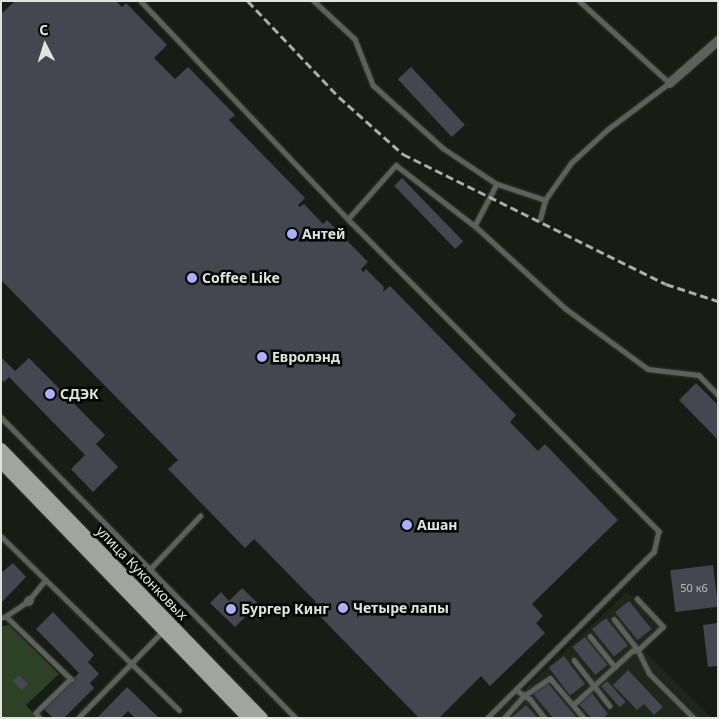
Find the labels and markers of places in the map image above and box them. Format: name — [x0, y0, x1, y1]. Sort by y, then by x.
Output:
place label: Антей — [302, 226, 345, 242]
marker: Антей — [286, 228, 298, 240]
place label: Coffee Like — [202, 270, 280, 286]
marker: Coffee Like — [186, 272, 198, 284]
place label: Евролэнд — [272, 349, 340, 365]
marker: Евролэнд — [256, 351, 268, 363]
place label: СДЭК — [60, 386, 99, 402]
marker: СДЭК — [44, 388, 56, 400]
place label: Ашан — [417, 517, 458, 533]
marker: Ашан — [401, 519, 413, 531]
place label: Четыре лапы — [353, 600, 449, 616]
place label: Бургер Кинг — [241, 601, 329, 617]
marker: Четыре лапы — [337, 602, 349, 614]
marker: Бургер Кинг — [225, 603, 237, 615]

